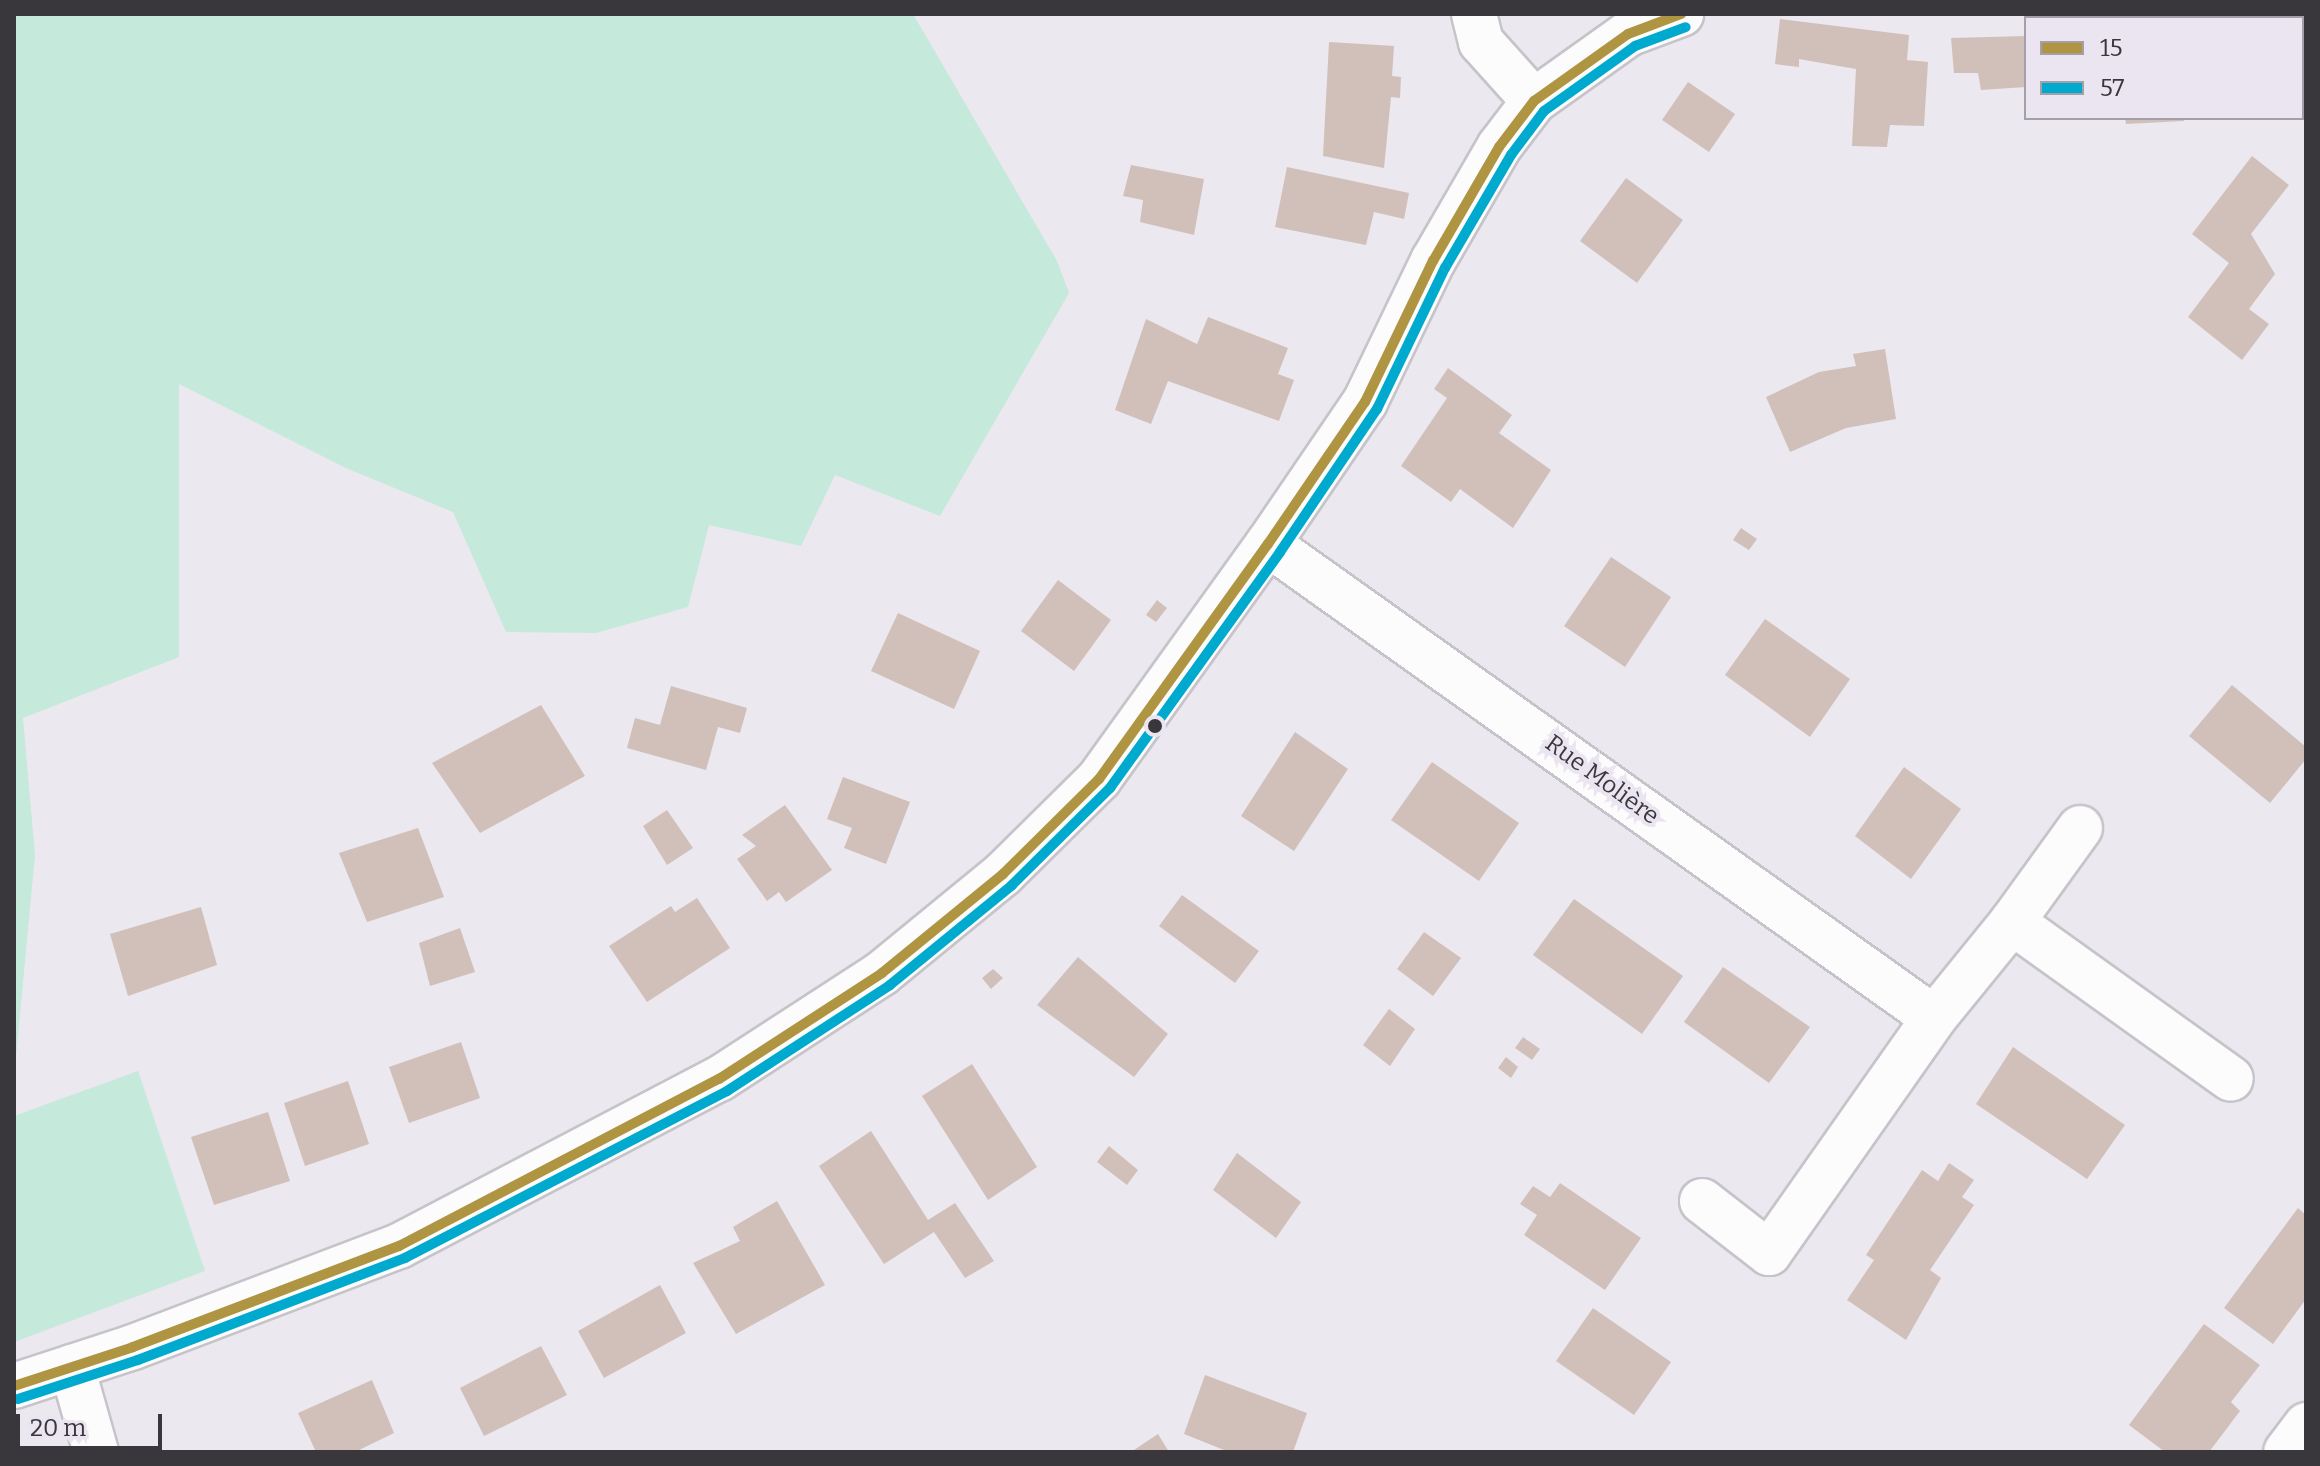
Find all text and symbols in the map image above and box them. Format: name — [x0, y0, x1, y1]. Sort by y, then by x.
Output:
legend — [2024, 16, 2304, 120]
text: 15 — [2100, 34, 2123, 62]
text: 57 — [2100, 74, 2124, 102]
unlabelled marker — [1147, 718, 1163, 734]
street label: Rue Molière — [1540, 729, 1664, 831]
scale bar — [20, 1398, 166, 1448]
text: 20 m — [30, 1414, 86, 1442]

